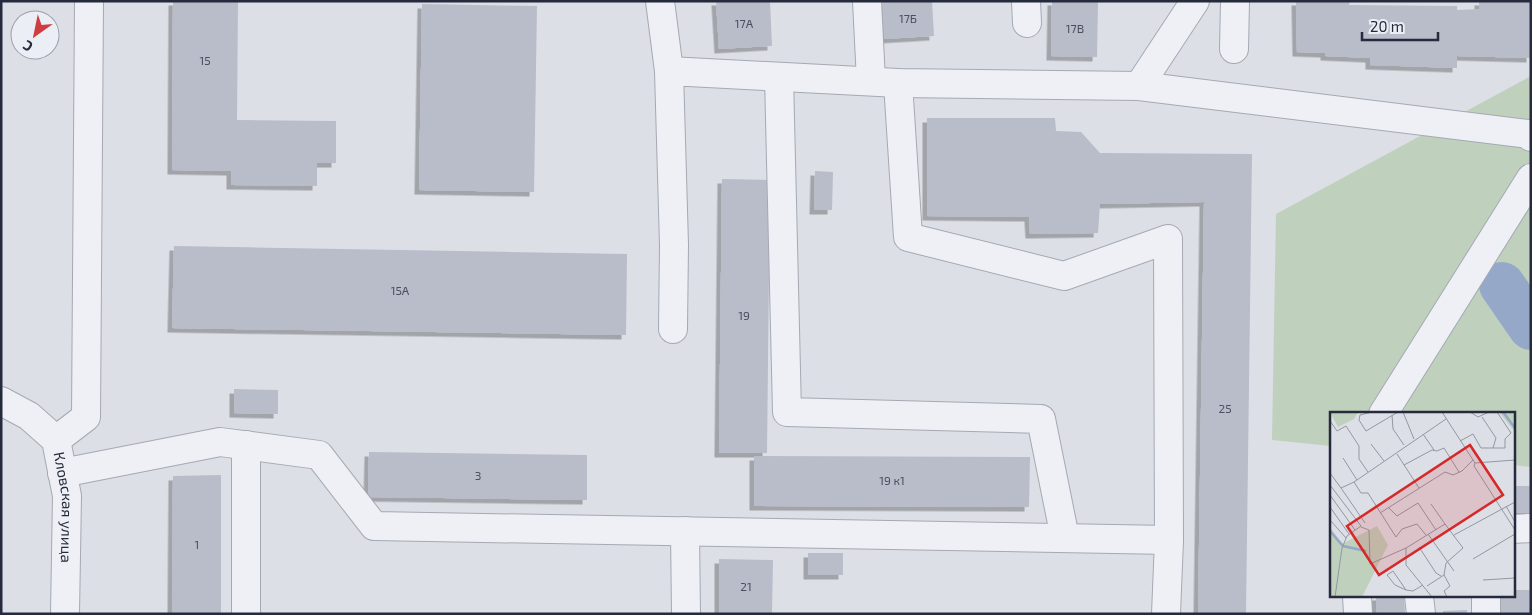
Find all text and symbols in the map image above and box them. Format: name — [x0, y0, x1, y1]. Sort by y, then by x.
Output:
north arrow — [10, 10, 60, 60]
scale bar — [1362, 10, 1438, 42]
house number: 17Б — [899, 11, 917, 25]
house number: 17А — [735, 16, 754, 30]
text: 20 m — [1370, 17, 1404, 35]
house number: 17В — [1066, 21, 1084, 35]
text: С — [20, 37, 36, 56]
house number: 15 — [199, 53, 211, 67]
house number: 15А — [391, 283, 410, 297]
house number: 19 — [738, 308, 750, 322]
house number: 25 — [1218, 401, 1232, 415]
inset map — [1330, 412, 1514, 598]
street label: Кловская улица — [51, 450, 77, 563]
house number: 3 — [475, 468, 481, 482]
house number: 19 к1 — [879, 473, 905, 487]
house number: 1 — [195, 537, 199, 551]
house number: 21 — [740, 579, 752, 593]

